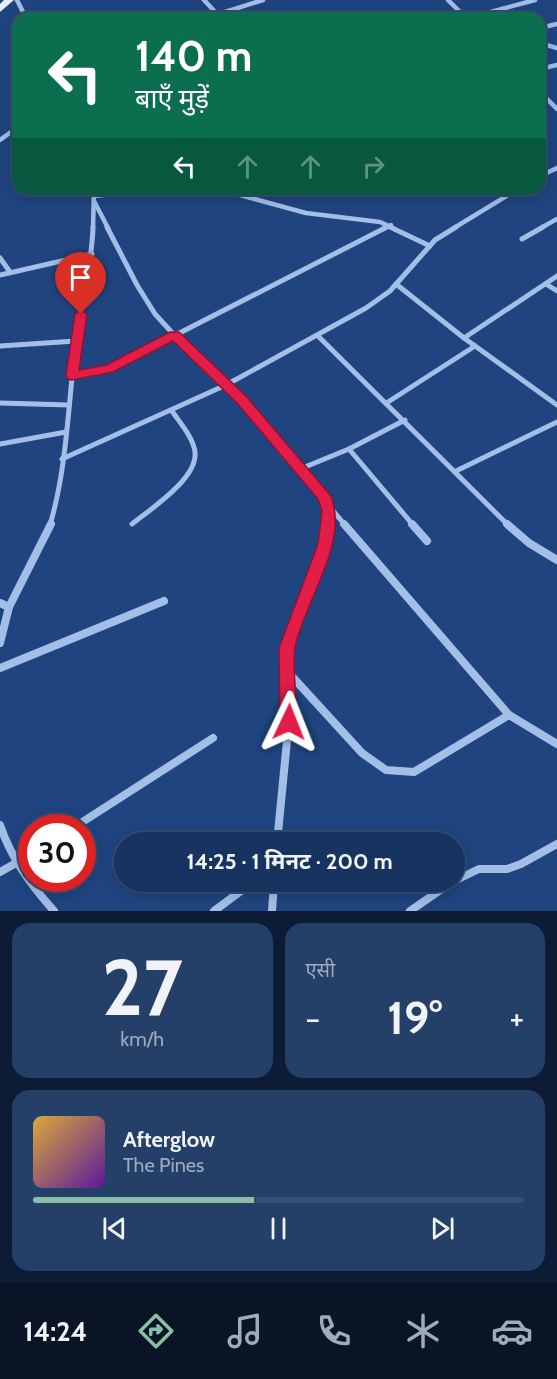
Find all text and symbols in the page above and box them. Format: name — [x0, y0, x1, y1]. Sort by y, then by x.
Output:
text: 140 m — [135, 30, 252, 82]
icon: left — [36, 36, 114, 114]
text: बाएँ मुड़ें — [135, 82, 209, 115]
icon: left — [168, 150, 201, 183]
icon: ahead — [231, 150, 264, 183]
icon: ahead — [294, 150, 327, 183]
icon: right — [357, 150, 390, 183]
pin — [55, 252, 106, 314]
icon: arrive — [64, 261, 97, 294]
position arrow — [257, 690, 321, 754]
speed limit sign: 30 — [18, 814, 96, 892]
text: 14:25 · 1 मिनट · 200 m — [186, 848, 393, 875]
text: 27 — [102, 940, 183, 1035]
text: एसी — [306, 958, 335, 982]
text: 19° — [387, 991, 442, 1045]
text: − — [306, 998, 320, 1038]
text: + — [509, 998, 524, 1038]
text: km/h — [120, 1027, 164, 1051]
text: Afterglow — [123, 1126, 215, 1153]
text: The Pines — [123, 1153, 204, 1177]
icon: previous — [98, 1212, 131, 1245]
icon: pause — [262, 1212, 295, 1245]
icon: next — [426, 1212, 459, 1245]
icon: directions — [135, 1310, 177, 1352]
icon: music — [224, 1310, 266, 1352]
icon: phone — [313, 1310, 355, 1352]
icon: climate — [402, 1310, 444, 1352]
icon: car — [491, 1310, 533, 1352]
text: 14:24 — [24, 1315, 87, 1348]

